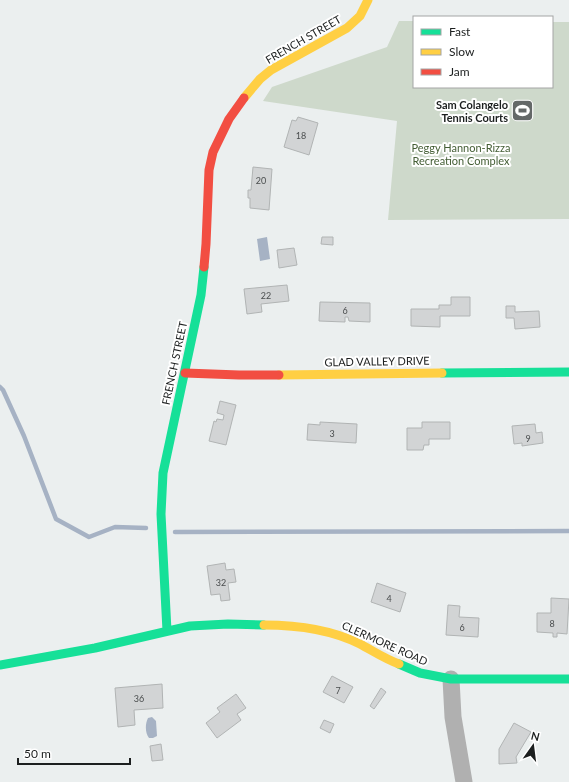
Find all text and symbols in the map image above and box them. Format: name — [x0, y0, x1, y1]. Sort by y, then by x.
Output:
street label: FRENCH STREET — [263, 12, 343, 66]
legend — [413, 16, 553, 88]
text: Fast — [449, 24, 471, 39]
text: Slow — [449, 44, 475, 59]
text: Jam — [449, 64, 470, 79]
sports icon: Sam Colangelo Tennis Courts — [510, 97, 536, 123]
place label: Sam Colangelo Tennis Courts — [436, 98, 508, 124]
house number: 18 — [296, 130, 306, 141]
park label: Peggy Hannon-Rizza Recreation Complex — [411, 141, 511, 167]
house number: 20 — [256, 175, 266, 186]
house number: 22 — [261, 290, 271, 301]
house number: 6 — [342, 305, 348, 316]
street label: FRENCH STREET — [159, 320, 189, 406]
street label: GLAD VALLEY DRIVE — [324, 354, 430, 368]
house number: 3 — [329, 428, 335, 439]
house number: 9 — [525, 433, 531, 444]
house number: 32 — [216, 577, 226, 588]
house number: 4 — [386, 593, 392, 604]
street label: CLERMORE ROAD — [340, 618, 430, 668]
house number: 8 — [549, 618, 555, 629]
house number: 6 — [459, 622, 465, 633]
house number: 7 — [335, 685, 341, 696]
house number: 36 — [134, 693, 144, 704]
north arrow — [513, 726, 553, 766]
text: N — [530, 728, 541, 743]
scale bar — [18, 740, 130, 766]
text: 50 m — [24, 746, 51, 761]

